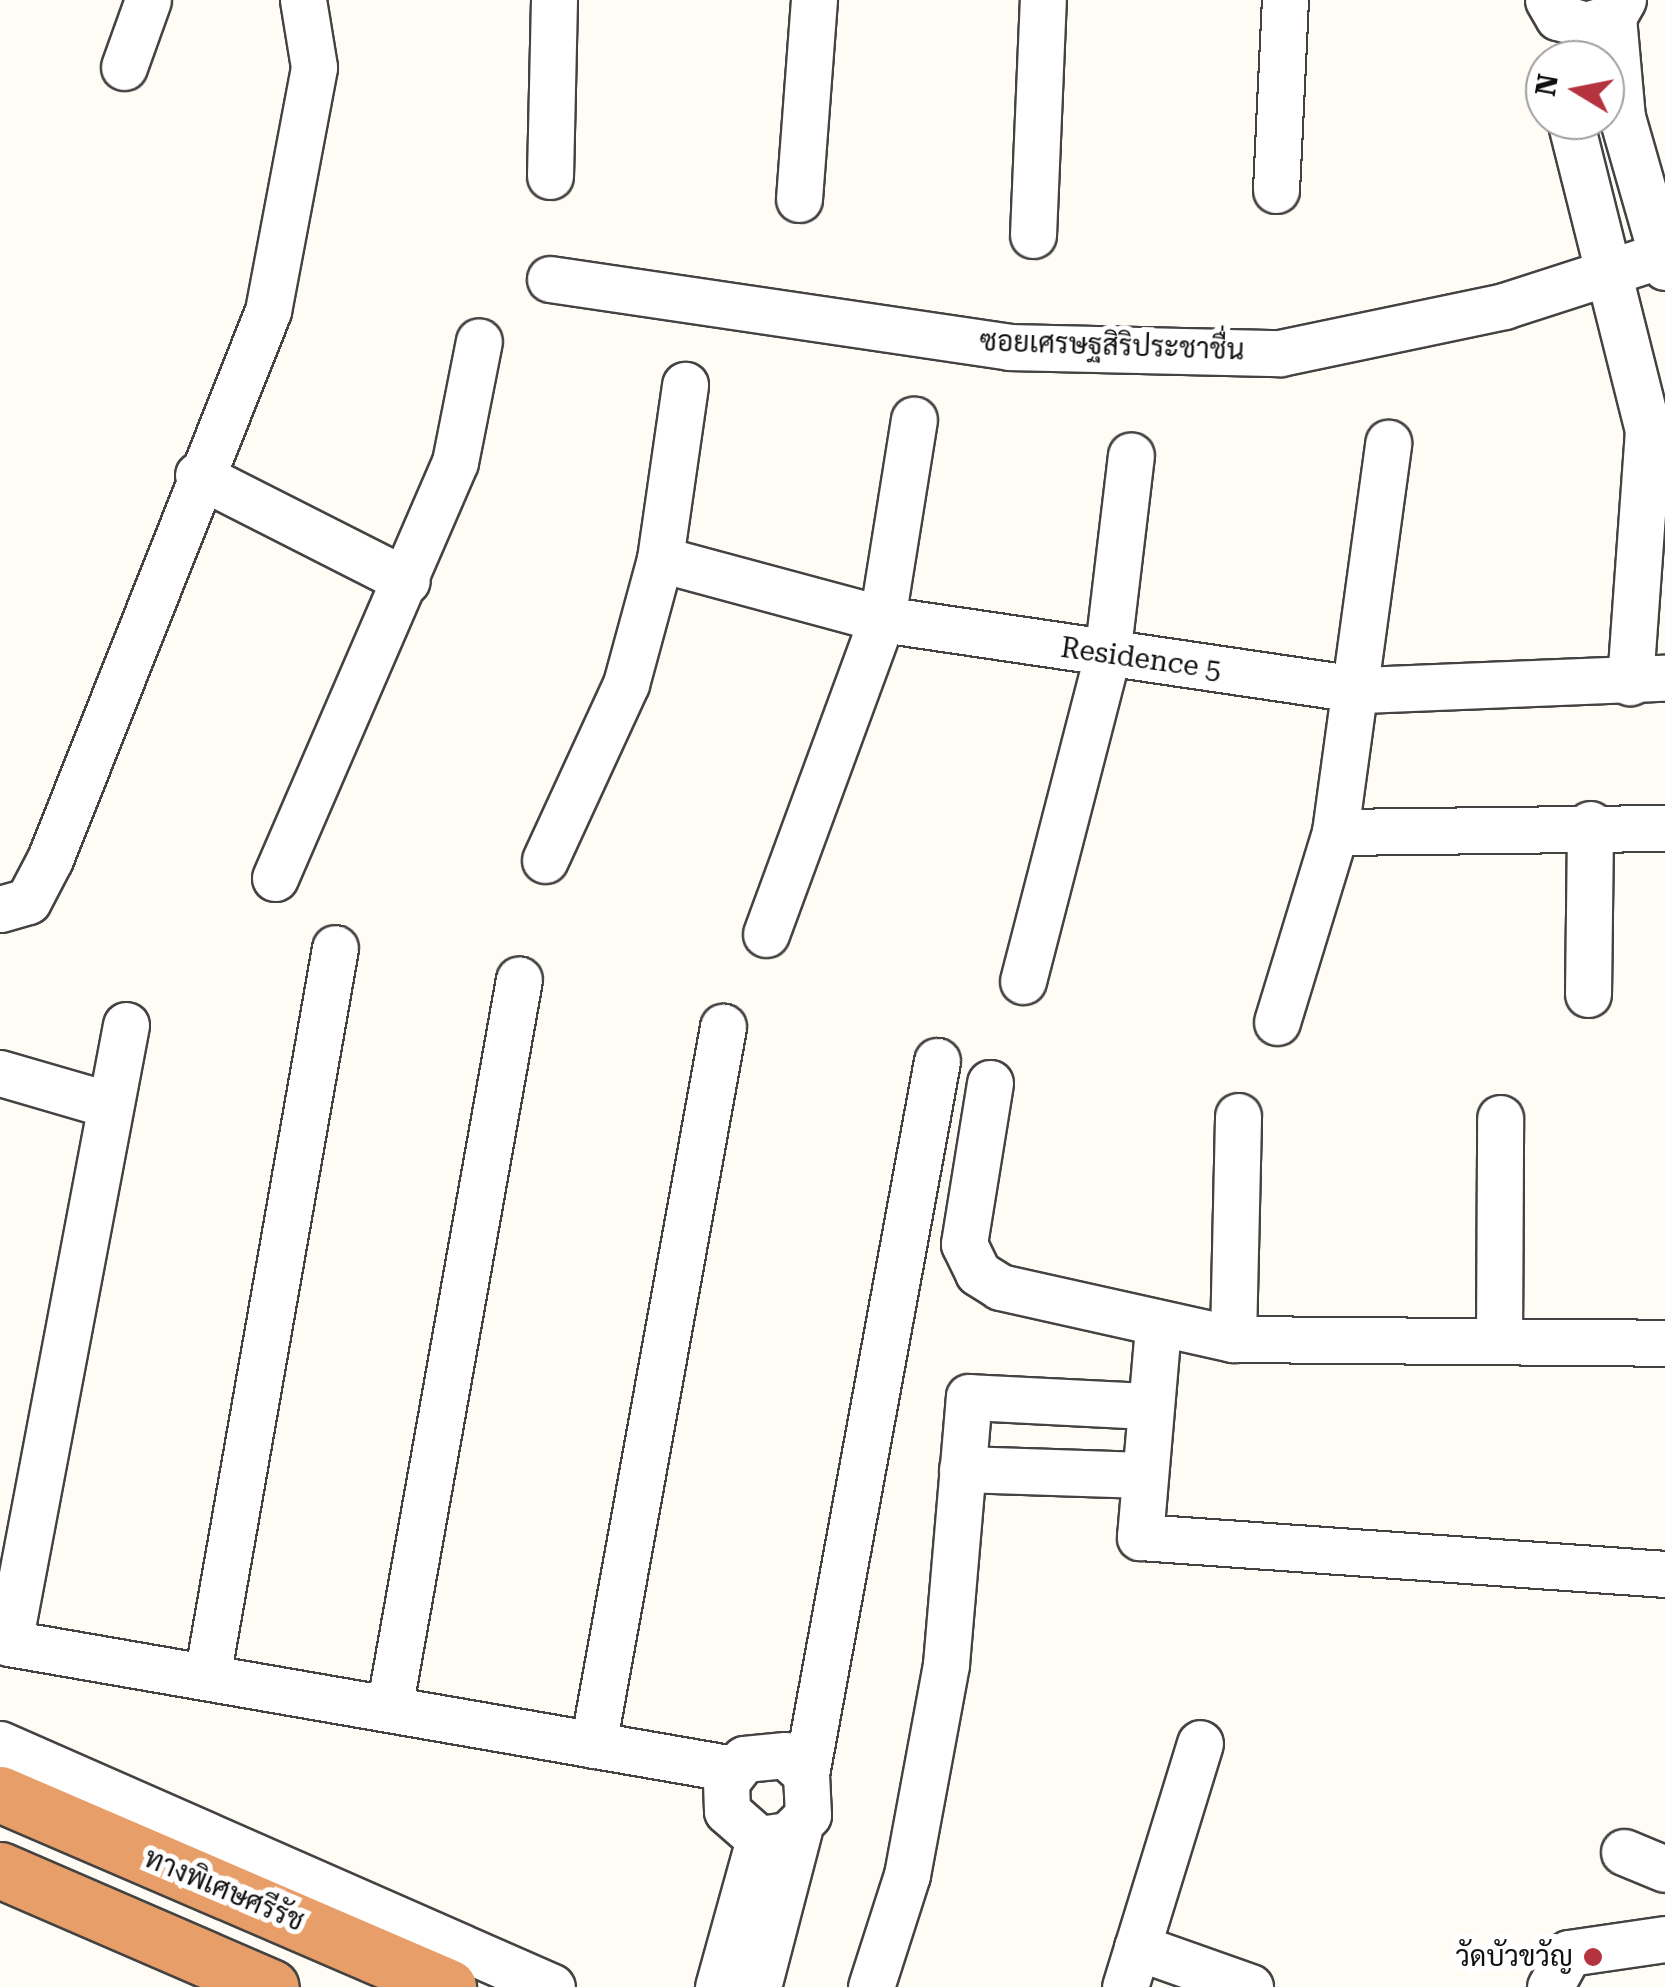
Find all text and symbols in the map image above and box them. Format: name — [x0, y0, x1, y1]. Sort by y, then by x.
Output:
north arrow — [1525, 40, 1625, 140]
text: N — [1529, 72, 1565, 99]
street label: ซอยเศรษฐสิริประชาชื่น — [979, 325, 1245, 367]
street label: Residence 5 — [1059, 631, 1223, 687]
street label: ทางพิเศษศรีรัช — [139, 1841, 309, 1939]
place label: วัดบัวขวัญ — [1455, 1940, 1573, 1974]
marker: วัดบัวขวัญ — [1582, 1946, 1604, 1968]

